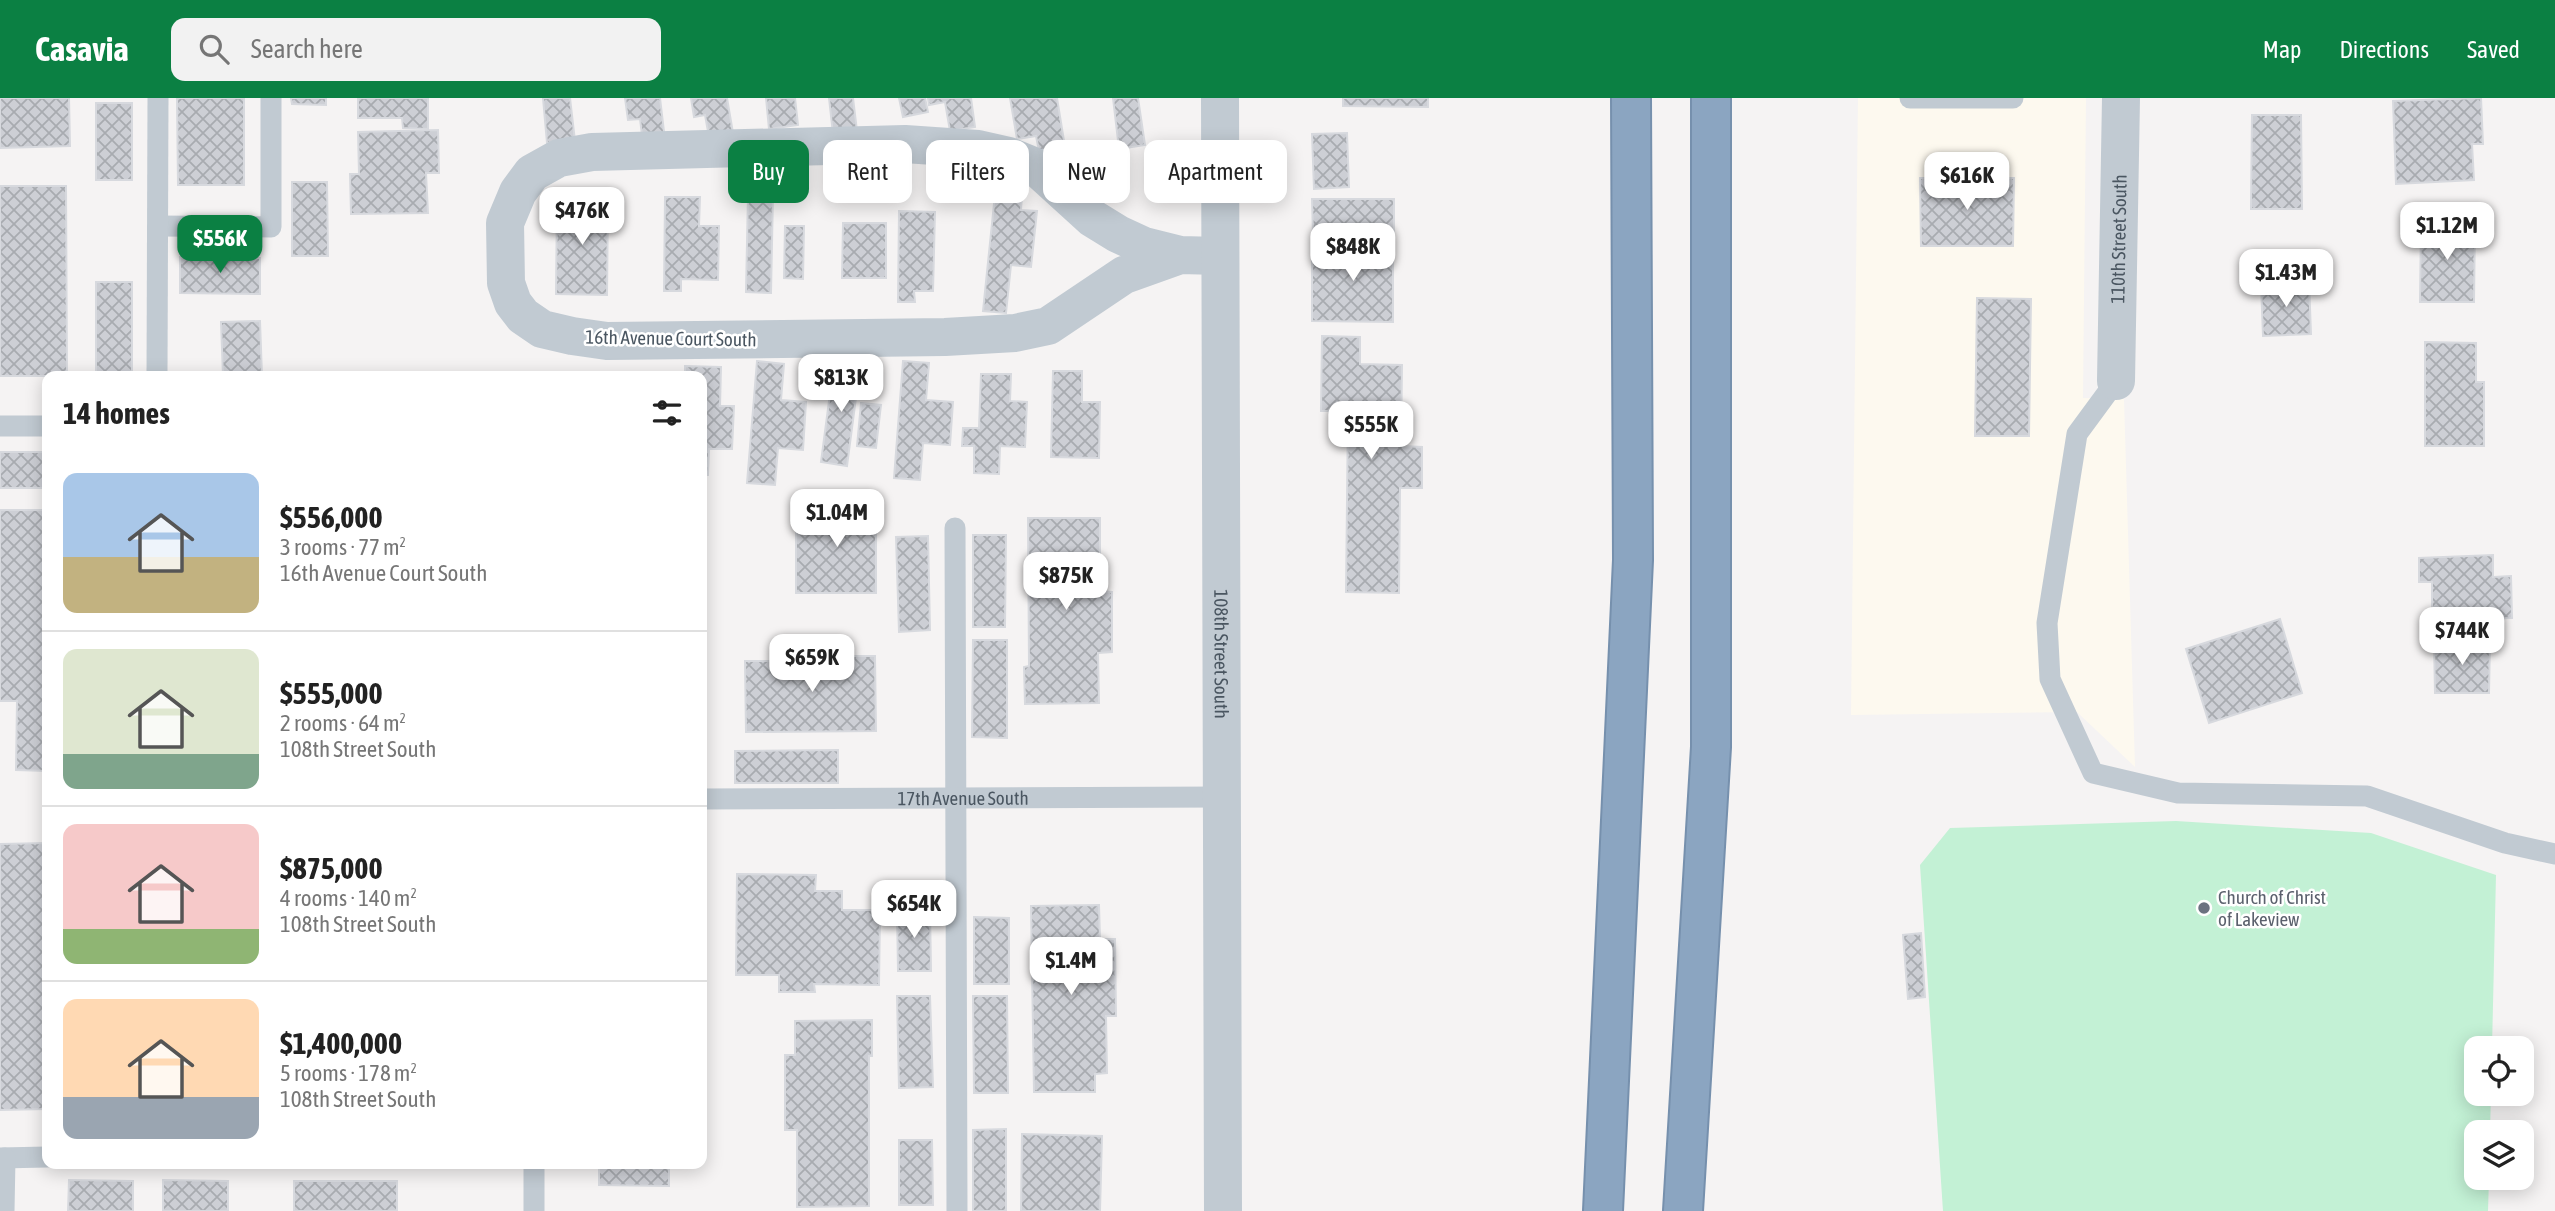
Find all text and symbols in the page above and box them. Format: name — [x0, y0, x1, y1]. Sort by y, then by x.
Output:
search box — [171, 18, 661, 81]
text: Casavia — [35, 30, 129, 68]
icon: search — [195, 30, 233, 68]
text: Search here — [251, 34, 363, 64]
text: Map — [2263, 36, 2301, 63]
text: Directions — [2339, 36, 2429, 63]
text: Saved — [2467, 36, 2520, 63]
chip: Buy — [728, 140, 809, 203]
chip: Rent — [823, 140, 912, 203]
chip: Filters — [926, 140, 1029, 203]
chip: New — [1043, 140, 1130, 203]
chip: Apartment — [1144, 140, 1287, 203]
pin: $616K — [1918, 152, 2016, 212]
text: $616K — [1940, 162, 1994, 188]
street label: 110th Street South — [2106, 174, 2131, 304]
pin: $476K — [533, 188, 631, 247]
text: $476K — [555, 197, 609, 223]
pin: $1.12M — [2390, 202, 2504, 262]
text: $1.12M — [2416, 212, 2478, 238]
pin: $556K — [171, 216, 269, 275]
pin: $848K — [1304, 223, 1402, 283]
text: $556K — [193, 225, 247, 251]
text: $848K — [1326, 233, 1380, 259]
pin: $1.43M — [2229, 250, 2343, 309]
text: $1.43M — [2255, 259, 2317, 285]
street label: 16th Avenue Court South — [585, 326, 757, 350]
pin: $813K — [792, 354, 890, 414]
text: $813K — [814, 364, 868, 390]
icon: filters — [648, 394, 686, 432]
text: 14 homes — [63, 396, 170, 430]
pin: $555K — [1322, 402, 1420, 461]
text: $555K — [1344, 411, 1398, 437]
pin: $1.04M — [780, 490, 894, 549]
text: $1.04M — [806, 499, 868, 525]
text: $556,000 — [280, 500, 383, 534]
icon: home — [119, 501, 203, 585]
text: 3 rooms · 77 m² — [280, 534, 406, 560]
pin: $875K — [1017, 552, 1115, 612]
text: 16th Avenue Court South — [280, 560, 487, 586]
text: $875K — [1039, 562, 1093, 588]
street label: 108th Street South — [1210, 589, 1233, 719]
pin: $744K — [2413, 608, 2511, 667]
text: $744K — [2435, 617, 2489, 643]
pin: $659K — [763, 634, 861, 694]
text: $659K — [785, 644, 839, 670]
text: $555,000 — [280, 676, 383, 710]
icon: home — [119, 677, 203, 761]
text: 2 rooms · 64 m² — [280, 710, 406, 736]
text: 108th Street South — [280, 736, 436, 762]
street label: 17th Avenue South — [897, 787, 1029, 809]
text: $875,000 — [280, 851, 383, 885]
icon: home — [119, 852, 203, 936]
pin: $654K — [865, 880, 963, 940]
text: 4 rooms · 140 m² — [280, 885, 417, 911]
place label: Church of Christ of Lakeview — [2218, 886, 2326, 930]
text: $654K — [887, 890, 941, 916]
marker: Church of Christ of Lakeview — [2196, 900, 2212, 916]
text: 108th Street South — [280, 911, 436, 937]
pin: $1.4M — [1022, 937, 1120, 997]
text: $1.4M — [1046, 947, 1096, 973]
text: $1,400,000 — [280, 1026, 402, 1060]
icon: home — [119, 1027, 203, 1111]
map controls — [2464, 1036, 2534, 1190]
button: locate — [2464, 1036, 2534, 1106]
text: 5 rooms · 178 m² — [280, 1060, 417, 1086]
text: 108th Street South — [280, 1086, 436, 1112]
button: layers — [2464, 1120, 2534, 1190]

